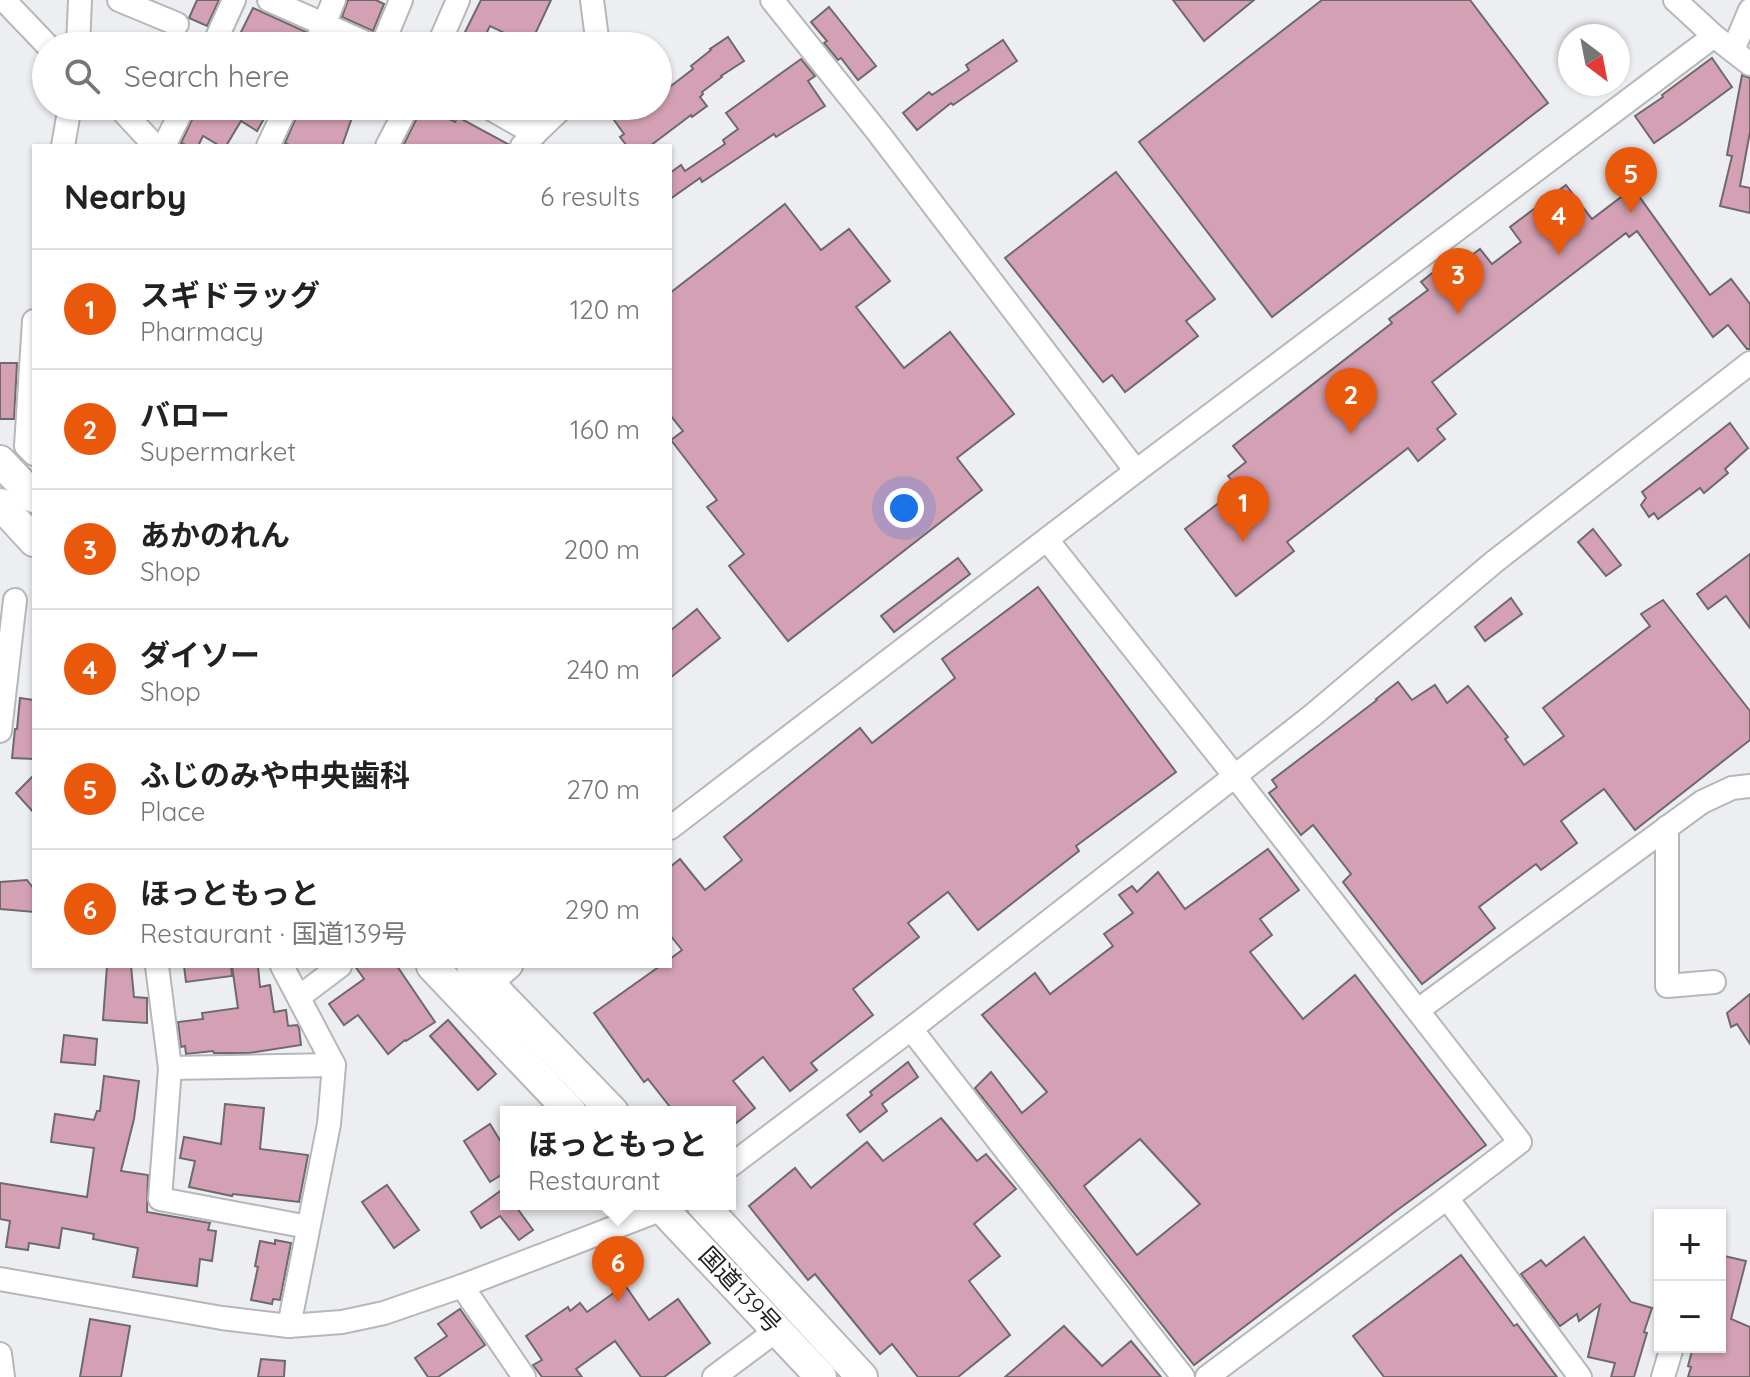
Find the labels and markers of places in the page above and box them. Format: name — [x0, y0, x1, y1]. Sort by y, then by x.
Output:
pin: 5 — [1605, 147, 1657, 213]
pin: 4 — [1533, 189, 1585, 255]
pin: 3 — [1432, 248, 1484, 314]
pin: 2 — [1325, 368, 1377, 434]
pin: 1 — [1217, 476, 1269, 542]
pin: 6 — [592, 1236, 644, 1302]

